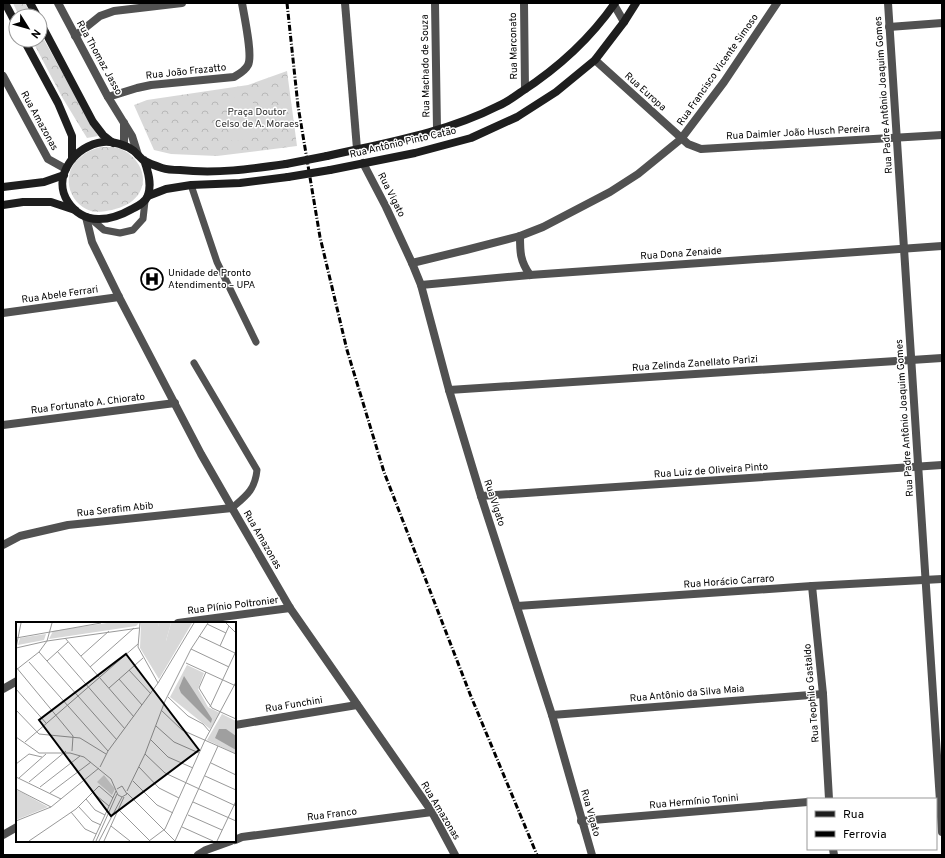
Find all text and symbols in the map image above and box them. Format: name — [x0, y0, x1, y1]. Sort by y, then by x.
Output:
north arrow — [8, 8, 48, 48]
street label: Rua Francisco Vicente Simoso — [674, 11, 762, 128]
street label: Rua Marconato — [507, 12, 521, 80]
street label: Rua Machado de Souza — [419, 14, 433, 118]
street label: Rua Padre Antônio Joaquim Gomes — [872, 16, 896, 174]
street label: Rua Thomaz Jasso — [73, 18, 125, 98]
text: N — [27, 26, 43, 41]
street label: Rua João Frazatto — [145, 61, 227, 83]
street label: Rua Europa — [621, 70, 669, 114]
street label: Rua Amazonas — [17, 89, 61, 153]
park label: Praça Doutor Celso de A. Moraes — [215, 106, 299, 131]
street label: Rua Daimler João Husch Pereira — [726, 123, 870, 143]
street label: Rua Antônio Pinto Catão — [348, 124, 458, 162]
street label: Rua Vigato — [374, 170, 408, 220]
street label: Rua Dona Zenaide — [640, 245, 722, 263]
hospital icon: Unidade de Pronto Atendimento – UPA — [139, 266, 165, 292]
place label: Unidade de Pronto Atendimento – UPA — [168, 267, 256, 292]
street label: Rua Abele Ferrari — [21, 283, 99, 307]
street label: Rua Padre Antônio Joaquim Gomes — [893, 339, 917, 497]
street label: Rua Zelinda Zanellato Parizi — [632, 353, 758, 375]
street label: Rua Fortunato A. Chiorato — [30, 390, 146, 417]
street label: Rua Luiz de Oliveira Pinto — [653, 460, 769, 481]
street label: Rua Vigato — [480, 478, 508, 528]
street label: Rua Serafim Abib — [76, 499, 154, 520]
street label: Rua Amazonas — [240, 508, 284, 572]
street label: Rua Horácio Carraro — [683, 572, 775, 592]
street label: Rua Plínio Poltronier — [187, 594, 280, 618]
inset map — [16, 622, 236, 842]
street label: Rua Teophilo Gastaldo — [801, 643, 823, 743]
street label: Rua Antônio da Silva Maia — [629, 683, 745, 705]
street label: Rua Funchini — [264, 694, 324, 716]
street label: Rua Amazonas — [417, 779, 463, 843]
street label: Rua Vigato — [577, 788, 603, 839]
street label: Rua Hermínio Tonini — [649, 792, 739, 812]
legend — [807, 798, 937, 850]
street label: Rua Franco — [306, 805, 358, 825]
text: Rua — [843, 807, 864, 823]
text: Ferrovia — [843, 827, 886, 843]

